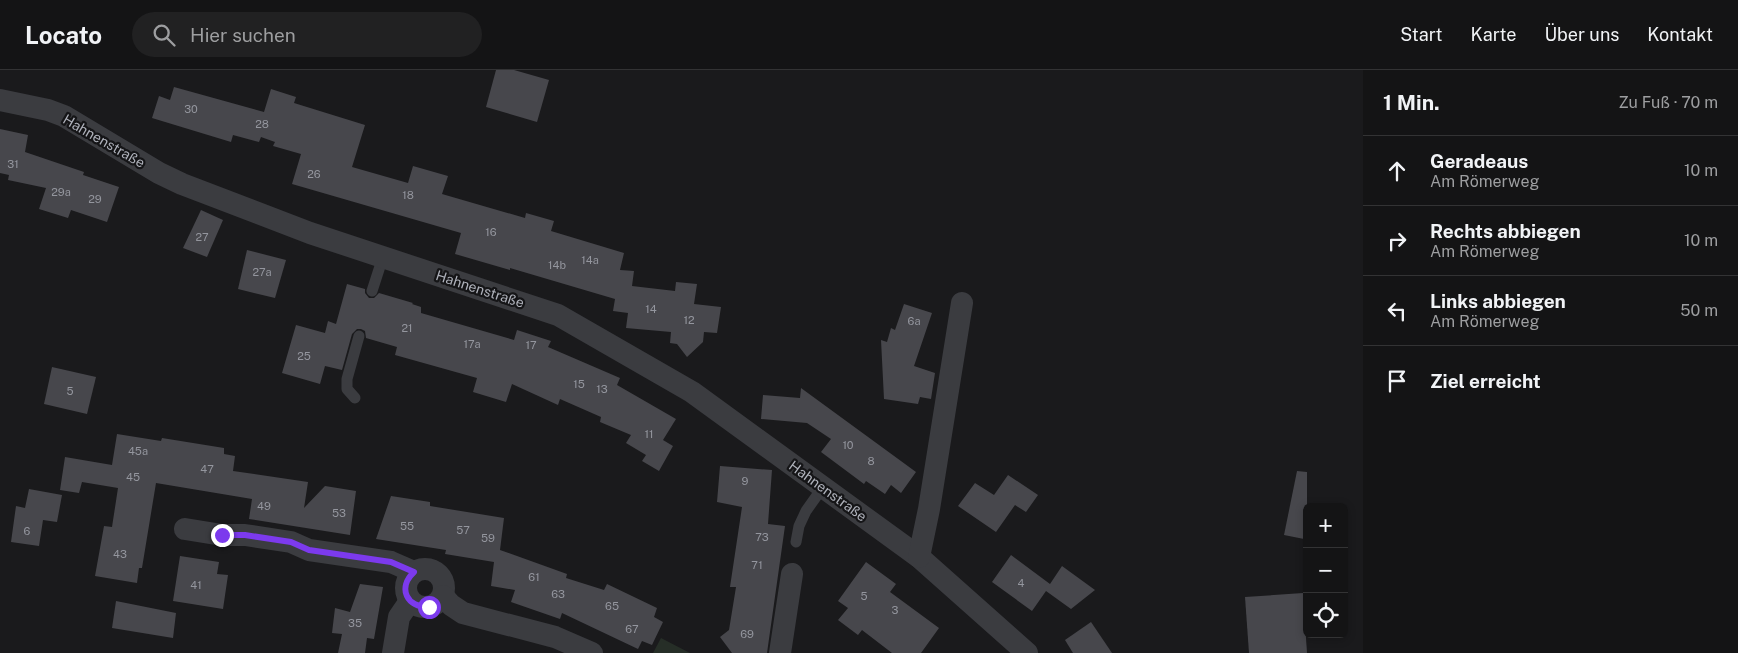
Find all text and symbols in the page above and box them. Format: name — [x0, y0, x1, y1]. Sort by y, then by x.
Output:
search box — [132, 12, 482, 57]
text: Locato — [25, 21, 102, 49]
icon: search — [150, 21, 178, 49]
text: Hier suchen — [190, 24, 296, 46]
text: Start — [1400, 24, 1443, 45]
text: Karte — [1471, 24, 1516, 45]
text: Über uns — [1544, 24, 1619, 45]
text: Kontakt — [1647, 24, 1713, 45]
text: 1 Min. — [1383, 90, 1440, 115]
text: Zu Fuß · 70 m — [1618, 93, 1718, 112]
house number: 30 — [184, 103, 198, 115]
street label: Hahnenstraße — [60, 111, 148, 171]
house number: 28 — [255, 118, 269, 130]
text: Geradeaus — [1430, 150, 1528, 172]
icon: ahead — [1383, 157, 1411, 185]
house number: 31 — [7, 158, 19, 170]
text: 10 m — [1684, 161, 1718, 180]
house number: 26 — [307, 168, 321, 180]
text: Am Römerweg — [1430, 172, 1539, 191]
house number: 29a — [51, 186, 71, 198]
house number: 18 — [402, 189, 414, 201]
house number: 29 — [88, 193, 102, 205]
text: Rechts abbiegen — [1430, 220, 1581, 242]
house number: 16 — [485, 226, 497, 238]
icon: right — [1383, 227, 1411, 255]
house number: 27 — [195, 231, 209, 243]
text: 10 m — [1684, 231, 1718, 250]
text: Am Römerweg — [1430, 242, 1539, 261]
house number: 14a — [581, 254, 599, 266]
house number: 14b — [548, 259, 566, 271]
house number: 27a — [252, 266, 272, 278]
street label: Hahnenstraße — [434, 267, 526, 311]
text: Links abbiegen — [1430, 290, 1566, 312]
icon: left — [1383, 297, 1411, 325]
text: 50 m — [1680, 301, 1718, 320]
house number: 14 — [645, 303, 657, 315]
text: Am Römerweg — [1430, 312, 1539, 331]
house number: 12 — [683, 314, 695, 326]
house number: 6a — [908, 315, 920, 327]
house number: 21 — [401, 322, 413, 334]
house number: 17a — [463, 338, 481, 350]
house number: 17 — [525, 339, 537, 351]
house number: 25 — [297, 350, 311, 362]
icon: arrive — [1383, 367, 1411, 395]
text: Ziel erreicht — [1430, 370, 1541, 392]
house number: 15 — [573, 378, 585, 390]
house number: 13 — [596, 383, 608, 395]
house number: 5 — [66, 385, 74, 397]
house number: 11 — [645, 428, 653, 440]
house number: 10 — [842, 439, 854, 451]
house number: 45a — [128, 445, 148, 457]
house number: 8 — [867, 455, 875, 467]
street label: Hahnenstraße — [786, 457, 870, 525]
house number: 47 — [200, 463, 214, 475]
house number: 45 — [126, 471, 140, 483]
house number: 9 — [742, 475, 749, 487]
house number: 49 — [257, 500, 271, 512]
map controls — [1303, 503, 1348, 638]
button: + — [1303, 503, 1348, 548]
house number: 53 — [332, 507, 346, 519]
house number: 55 — [400, 520, 414, 532]
route end — [211, 524, 234, 547]
house number: 57 — [456, 524, 470, 536]
house number: 6 — [24, 525, 31, 537]
house number: 73 — [755, 531, 769, 543]
house number: 59 — [481, 532, 495, 544]
house number: 43 — [113, 548, 127, 560]
button: − — [1303, 548, 1348, 593]
house number: 71 — [751, 559, 763, 571]
house number: 61 — [528, 571, 540, 583]
house number: 4 — [1018, 577, 1025, 589]
house number: 41 — [190, 579, 202, 591]
house number: 63 — [551, 588, 565, 600]
house number: 5 — [860, 590, 868, 602]
button: locate — [1303, 593, 1348, 638]
route start — [418, 596, 441, 619]
house number: 65 — [605, 600, 619, 612]
house number: 3 — [892, 604, 899, 616]
house number: 35 — [348, 617, 362, 629]
house number: 67 — [625, 623, 639, 635]
house number: 69 — [740, 628, 754, 640]

